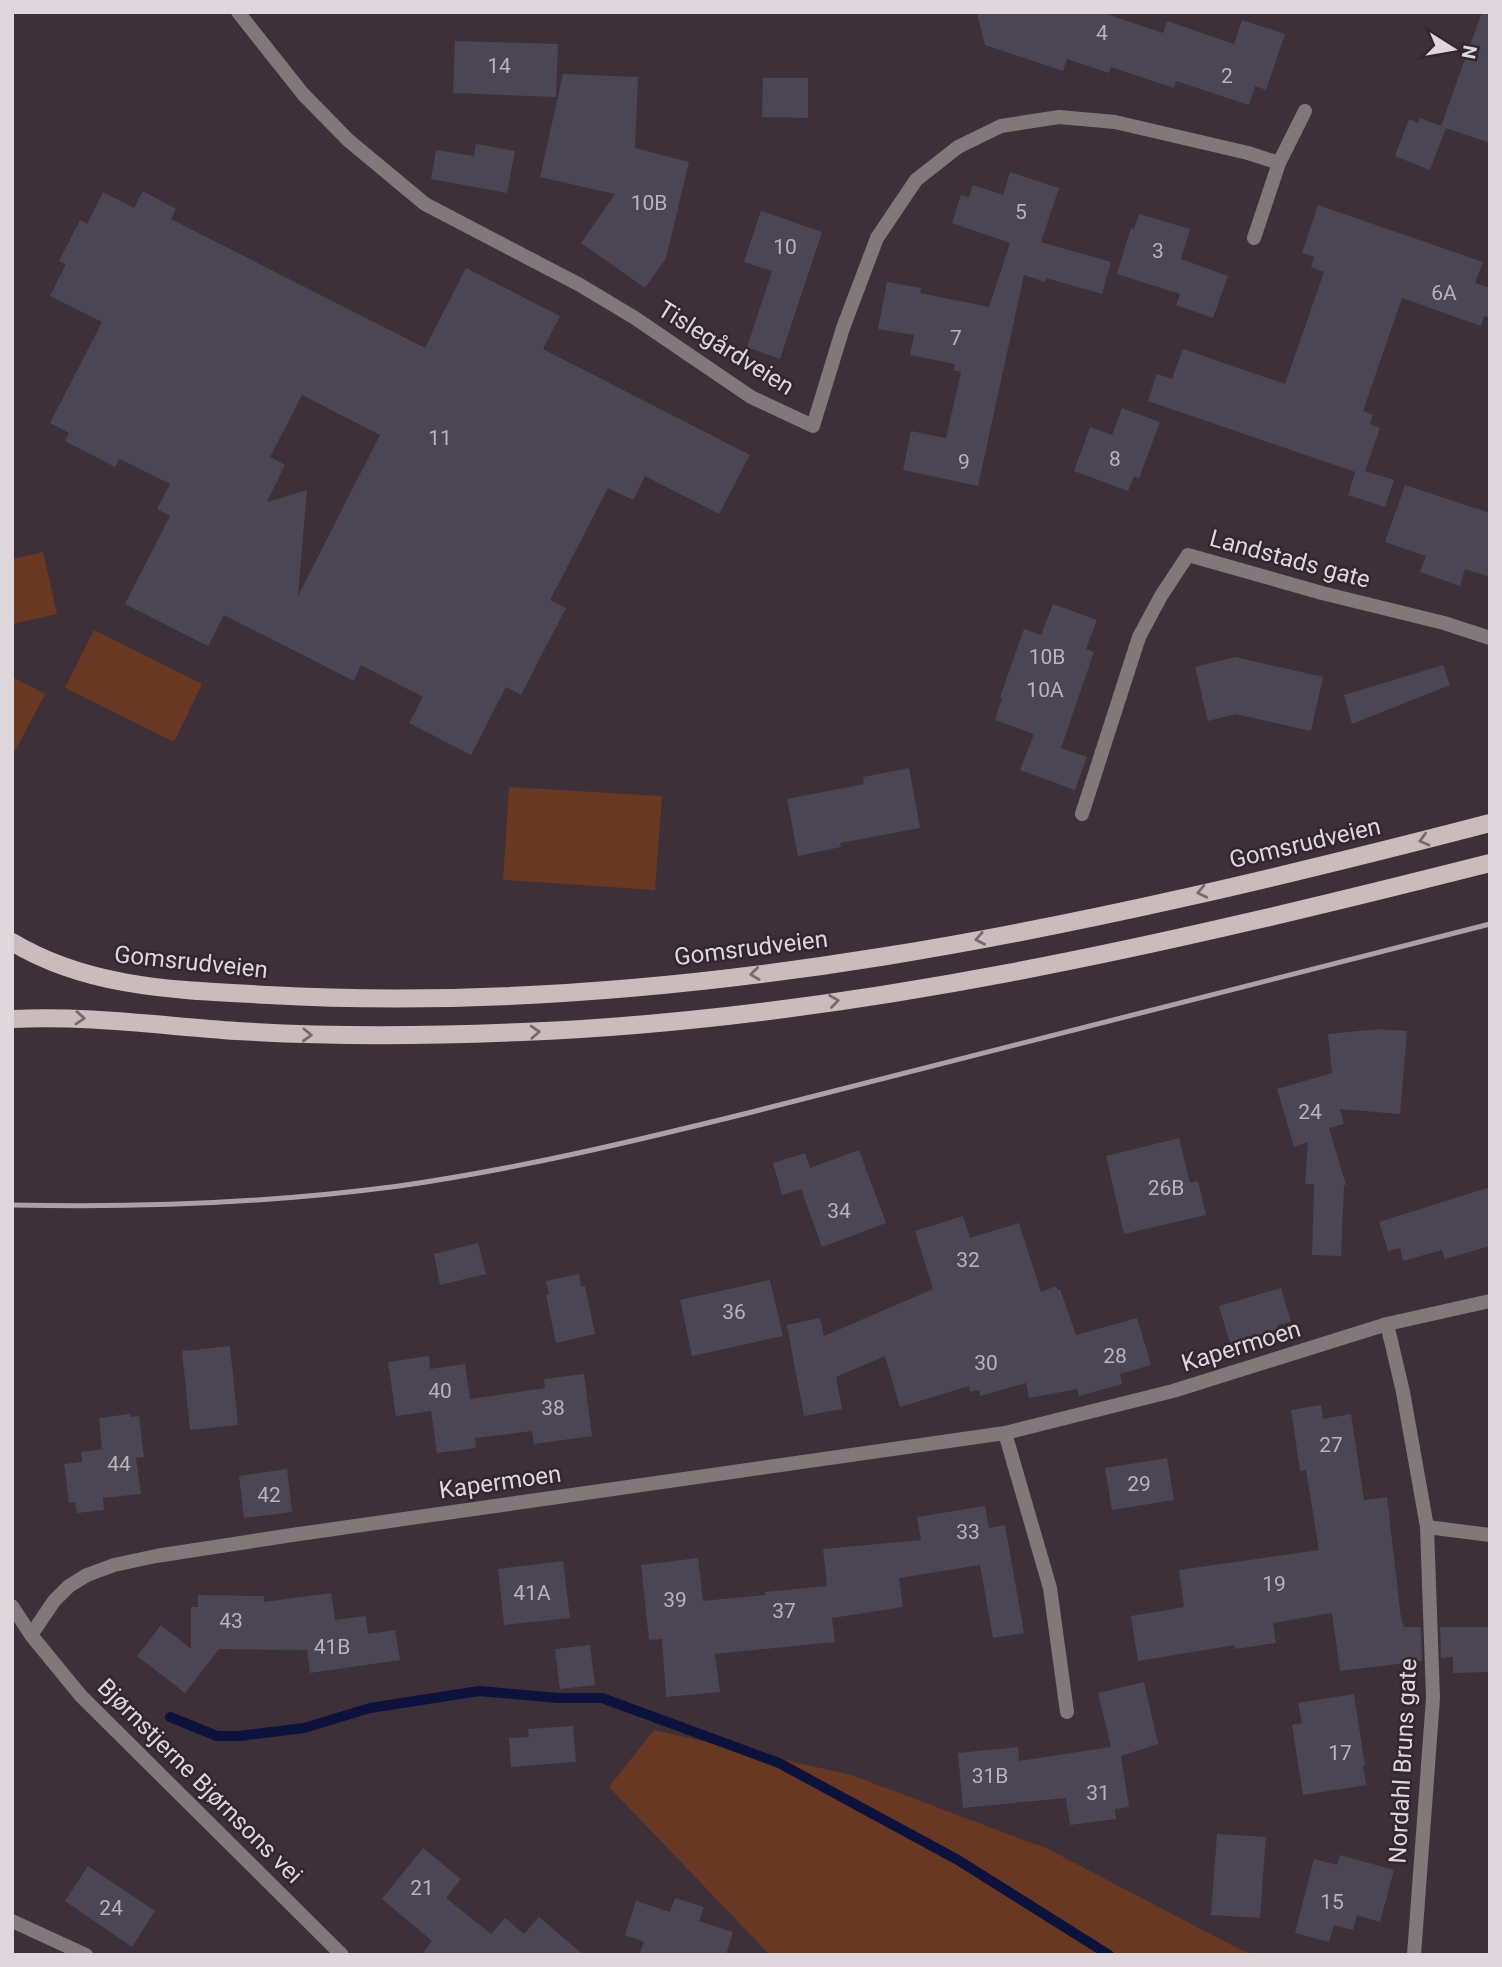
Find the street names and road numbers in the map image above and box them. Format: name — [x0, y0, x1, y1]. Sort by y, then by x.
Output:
street label: Tislegårdveien — [653, 295, 799, 401]
street label: Landstads gate — [1207, 524, 1373, 594]
street label: Gomsrudveien — [1227, 812, 1383, 874]
street label: Gomsrudveien — [673, 925, 829, 971]
street label: Gomsrudveien — [113, 940, 269, 984]
street label: Kapermoen — [1178, 1315, 1304, 1377]
street label: Kapermoen — [437, 1460, 563, 1504]
street label: Nordahl Bruns gate — [1384, 1658, 1422, 1864]
street label: Bjørnstjerne Bjørnsons vei — [92, 1673, 308, 1889]

